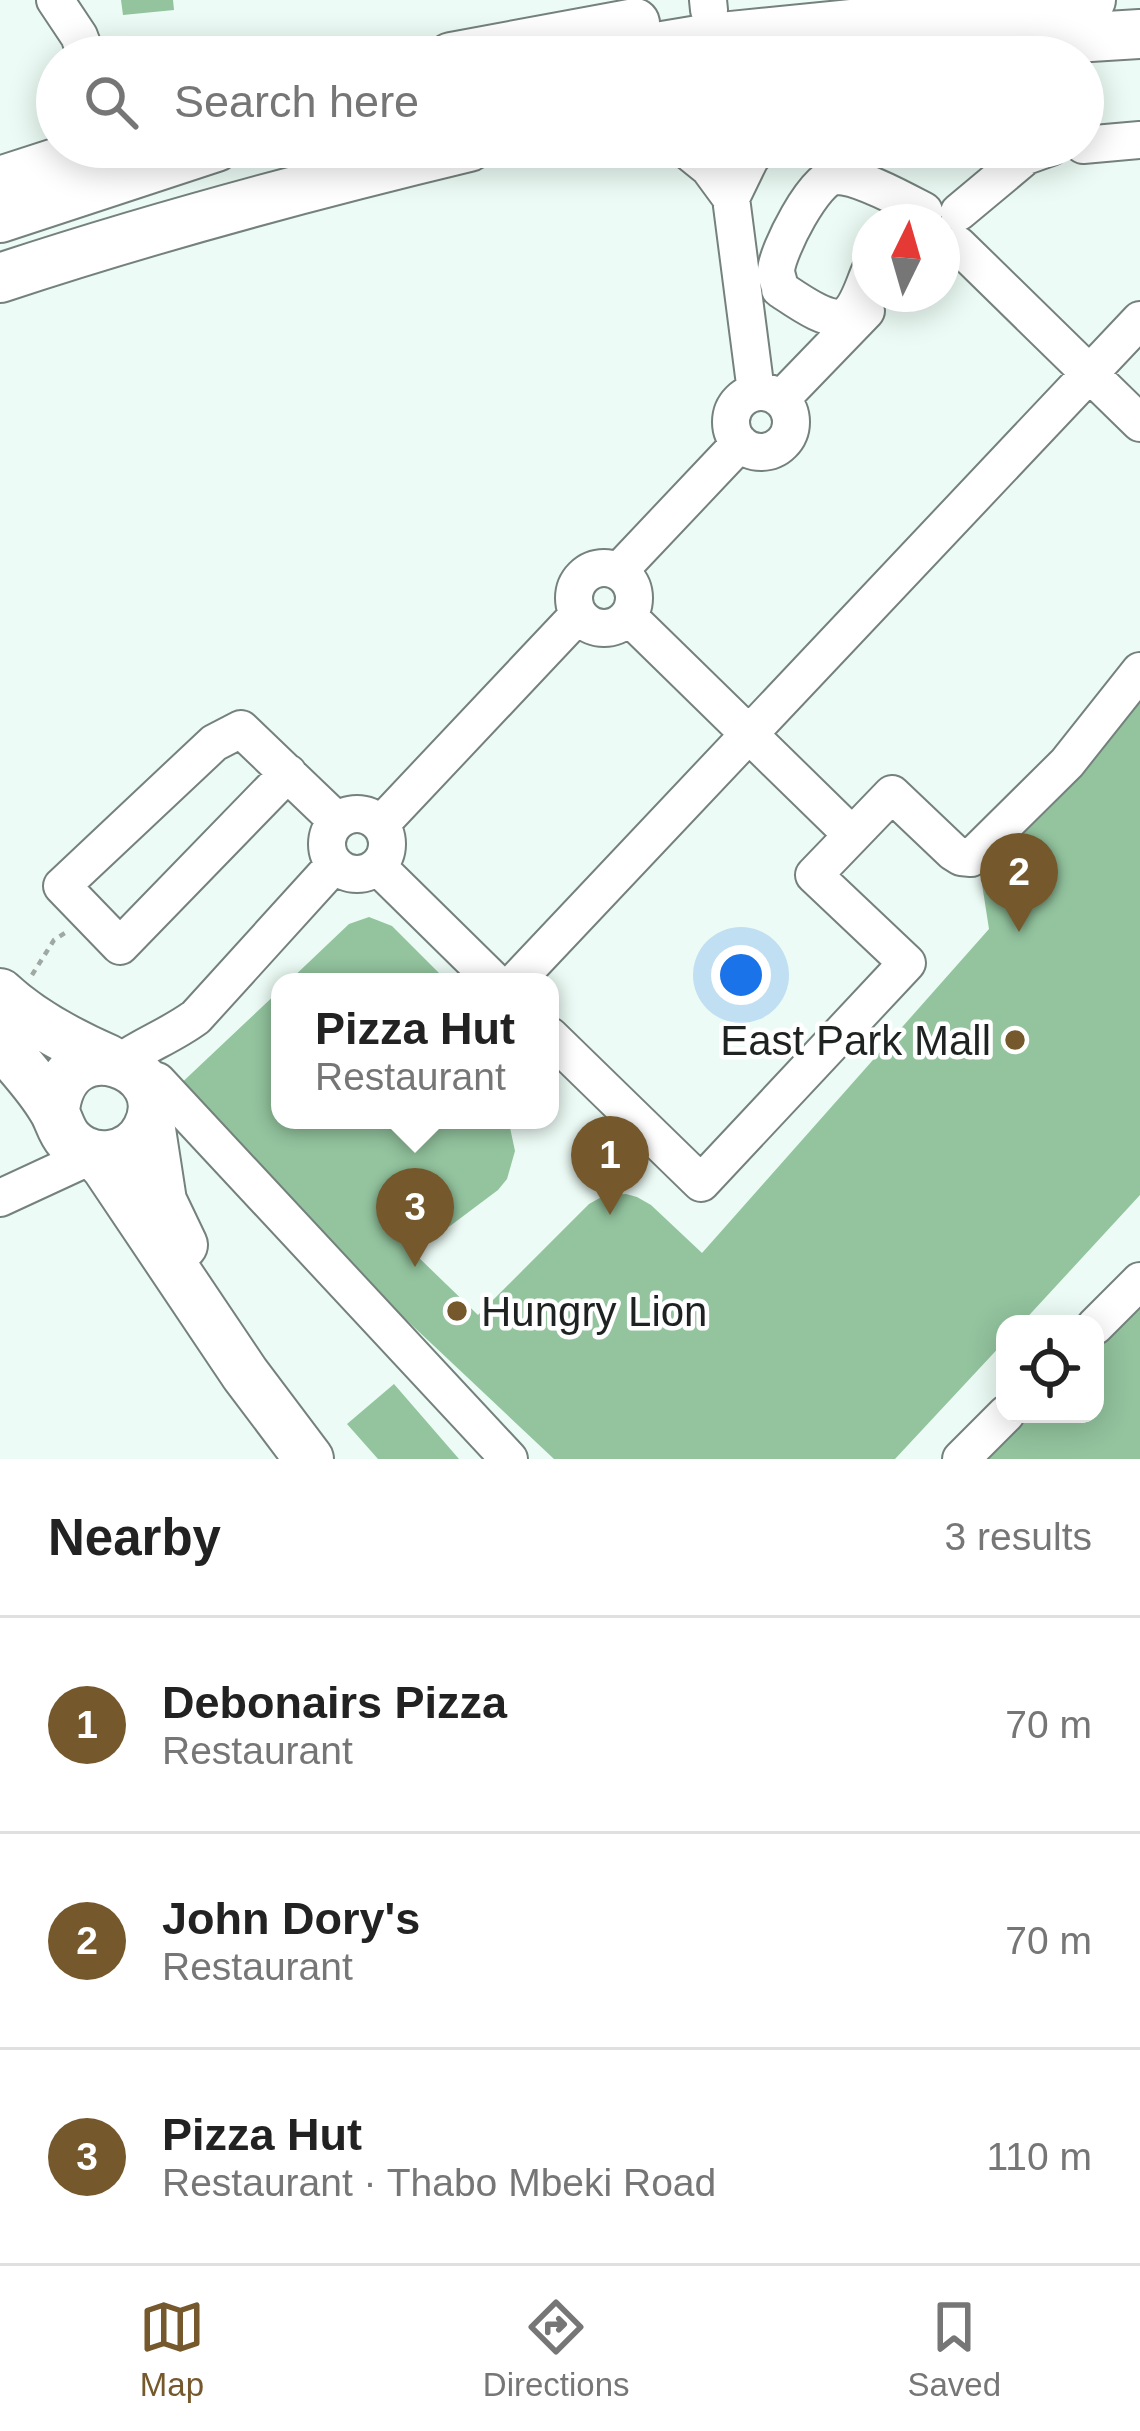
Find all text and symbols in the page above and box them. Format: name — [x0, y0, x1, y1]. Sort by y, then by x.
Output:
search box — [36, 36, 1104, 168]
icon: search — [78, 69, 144, 135]
text: Search here — [174, 76, 419, 127]
north arrow — [852, 204, 960, 312]
pin: 2 — [980, 833, 1058, 932]
your location — [711, 945, 771, 1005]
popup — [271, 973, 559, 1129]
text: Pizza Hut — [315, 1003, 515, 1054]
place label: East Park Mall — [720, 1017, 991, 1064]
marker: East Park Mall — [1002, 1027, 1028, 1053]
text: Restaurant — [315, 1055, 506, 1098]
pin: 1 — [571, 1116, 649, 1215]
pin: 3 — [376, 1168, 454, 1267]
place label: Hungry Lion — [481, 1288, 707, 1335]
marker: Hungry Lion — [444, 1298, 470, 1324]
map controls — [996, 1315, 1104, 1423]
button: locate — [996, 1315, 1104, 1423]
text: Nearby — [48, 1509, 221, 1566]
text: 3 results — [945, 1515, 1092, 1558]
text: Debonairs Pizza — [162, 1677, 507, 1728]
text: 1 — [76, 1703, 98, 1746]
text: 70 m — [1005, 1703, 1092, 1746]
text: Restaurant — [162, 1729, 353, 1772]
text: John Dory's — [162, 1893, 420, 1944]
text: 2 — [76, 1919, 98, 1962]
text: 70 m — [1005, 1919, 1092, 1962]
text: Restaurant — [162, 1945, 353, 1988]
text: Pizza Hut — [162, 2109, 362, 2160]
text: 3 — [76, 2135, 98, 2178]
text: 110 m — [987, 2135, 1092, 2178]
text: Restaurant · Thabo Mbeki Road — [162, 2161, 716, 2204]
tab: Map — [139, 2294, 205, 2404]
tab: Directions — [483, 2294, 630, 2404]
tab: Saved — [907, 2294, 1001, 2404]

